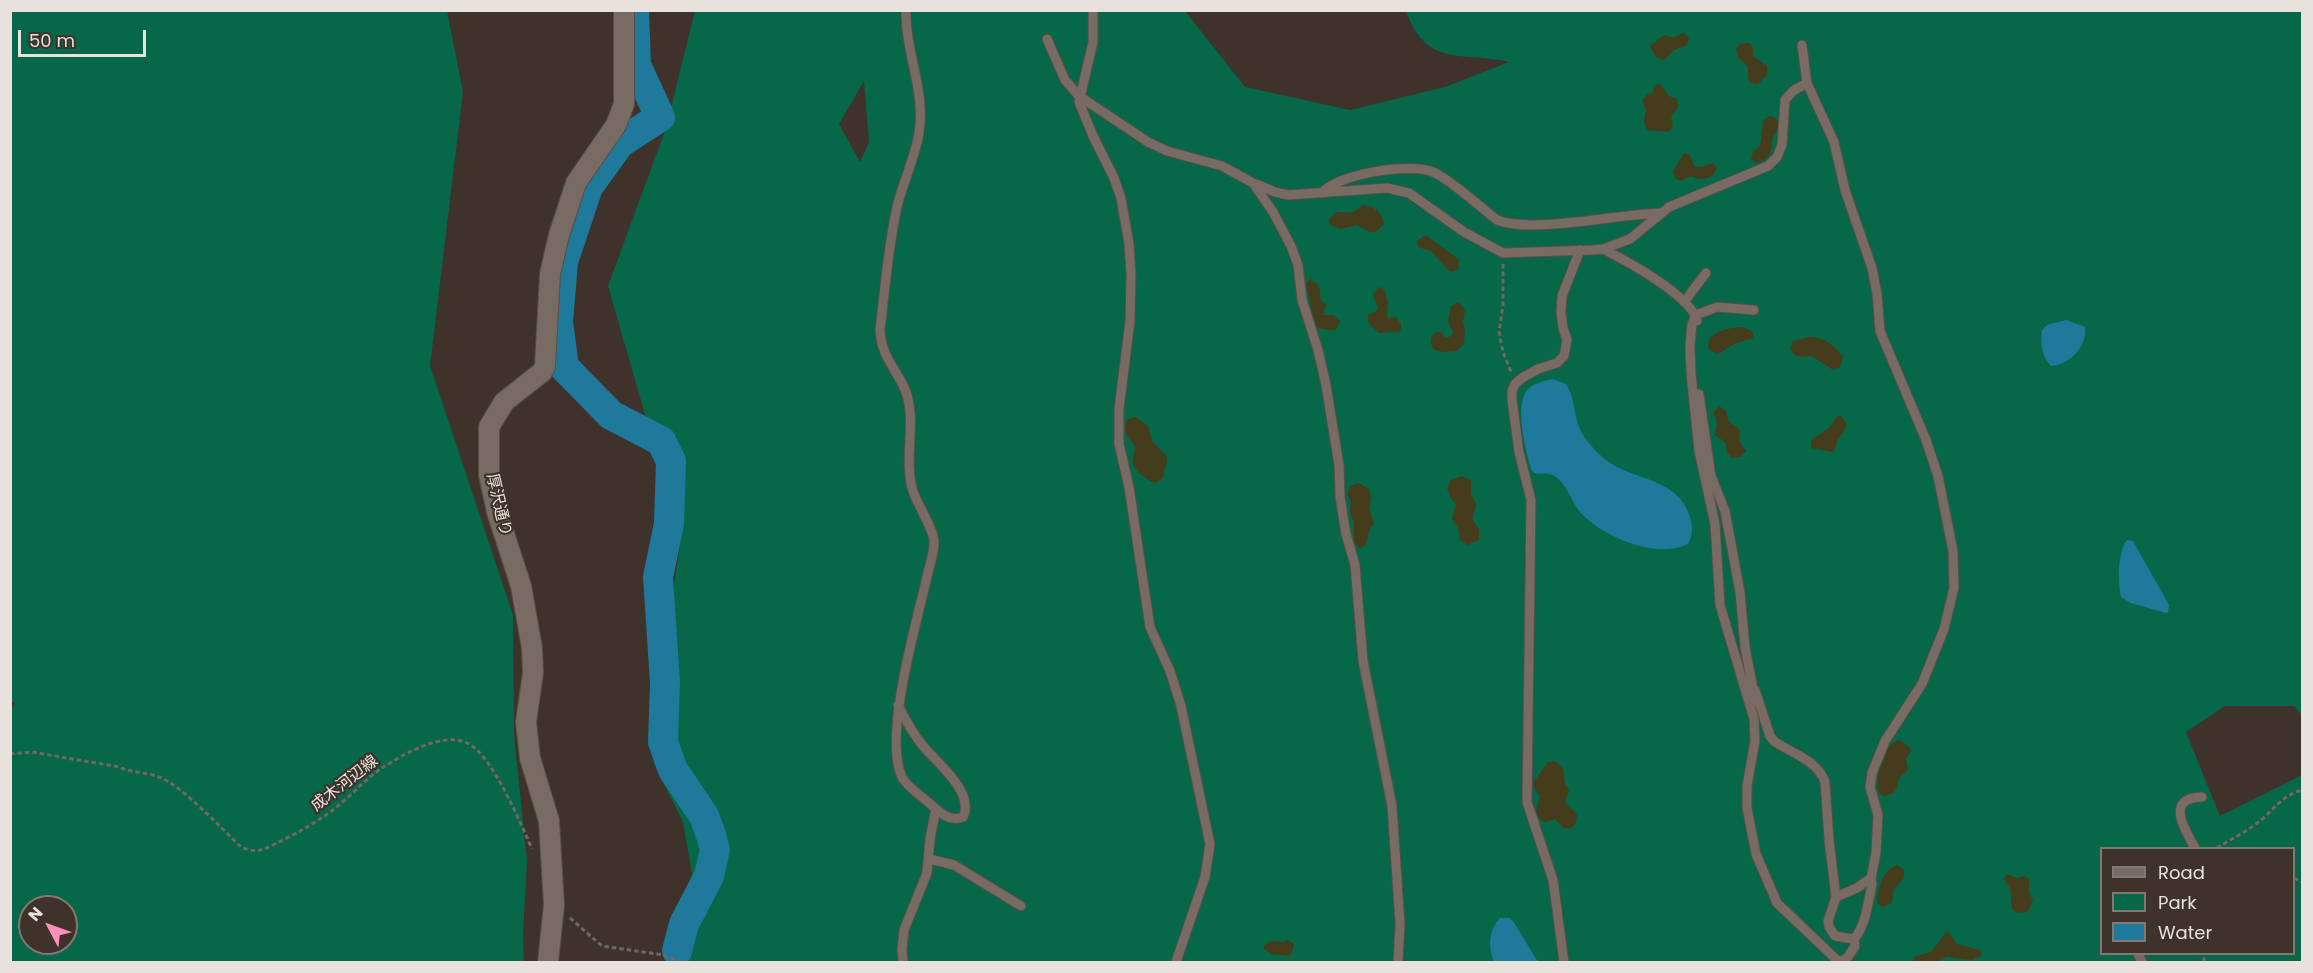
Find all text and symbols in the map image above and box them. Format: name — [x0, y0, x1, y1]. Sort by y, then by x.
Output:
scale bar — [21, 18, 148, 56]
text: 50 m — [29, 28, 75, 53]
street label: 厚沢通り — [481, 472, 515, 538]
street label: 成木河辺線 — [308, 752, 382, 816]
legend — [2100, 847, 2295, 955]
text: Road — [2158, 860, 2205, 885]
text: Park — [2158, 890, 2197, 915]
north arrow — [18, 895, 78, 955]
text: N — [23, 902, 48, 926]
text: Water — [2158, 920, 2212, 945]

